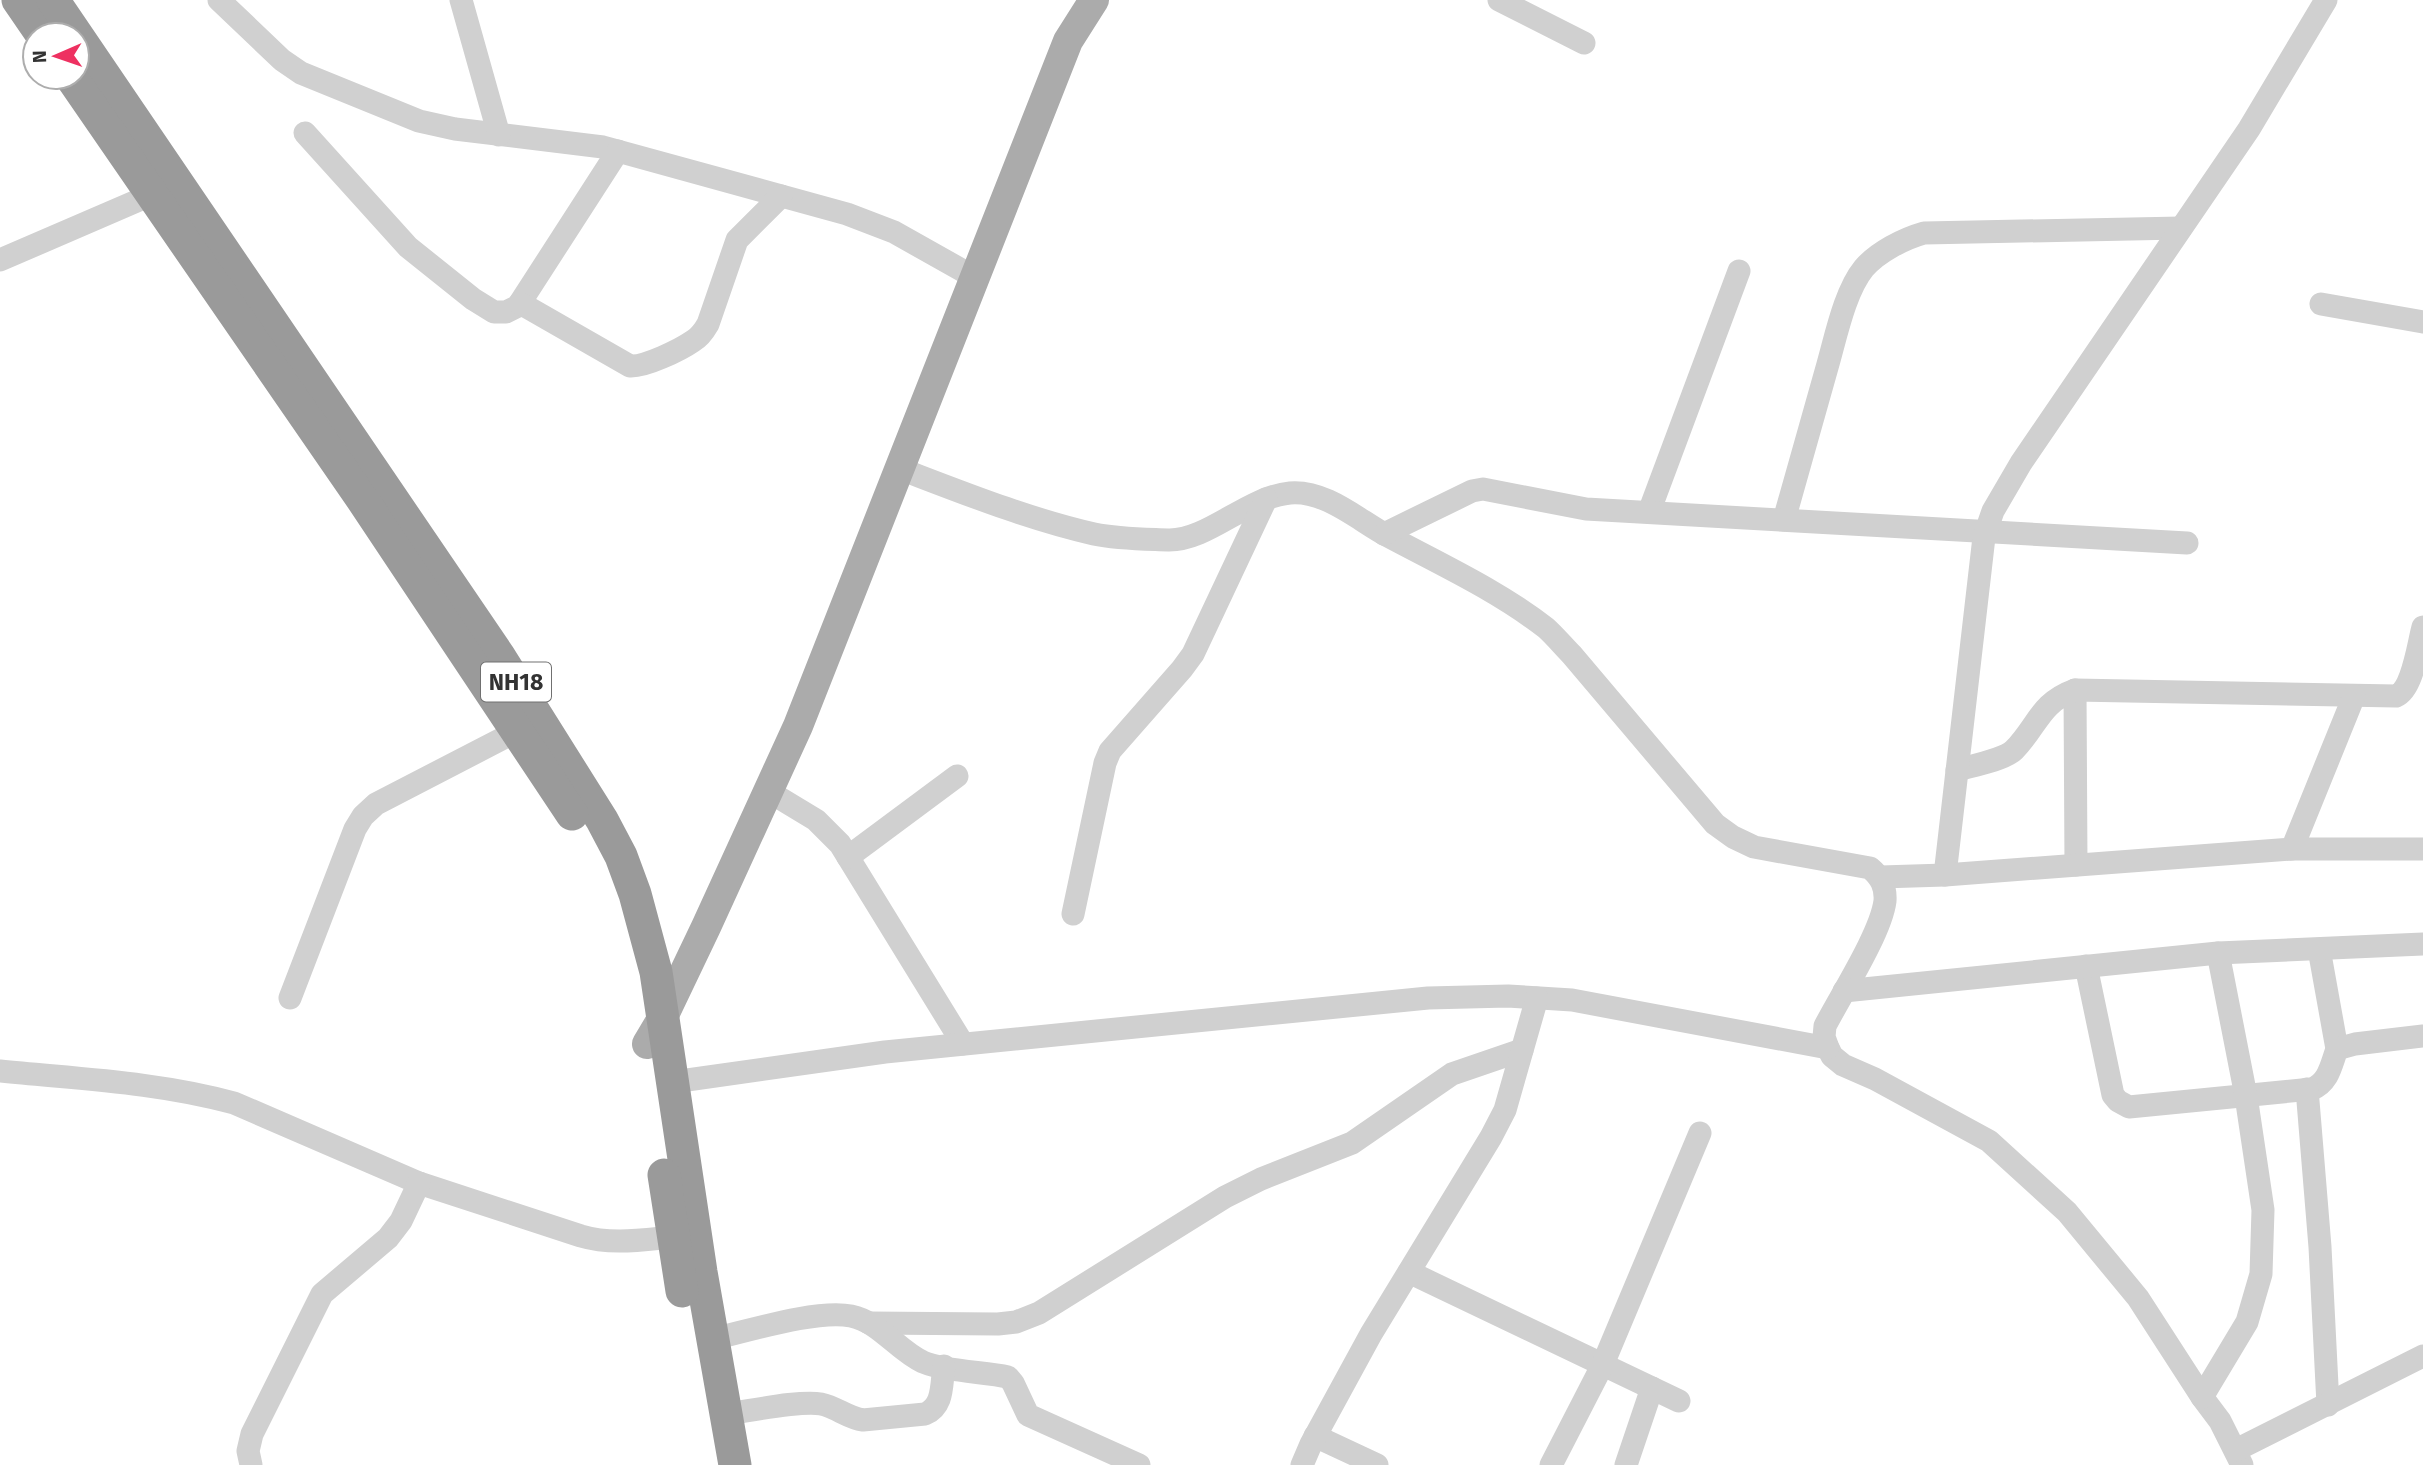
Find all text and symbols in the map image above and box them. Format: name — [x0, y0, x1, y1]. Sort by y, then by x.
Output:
north arrow — [21, 21, 91, 91]
text: N — [28, 50, 51, 63]
road number: NH18 — [481, 662, 551, 702]

